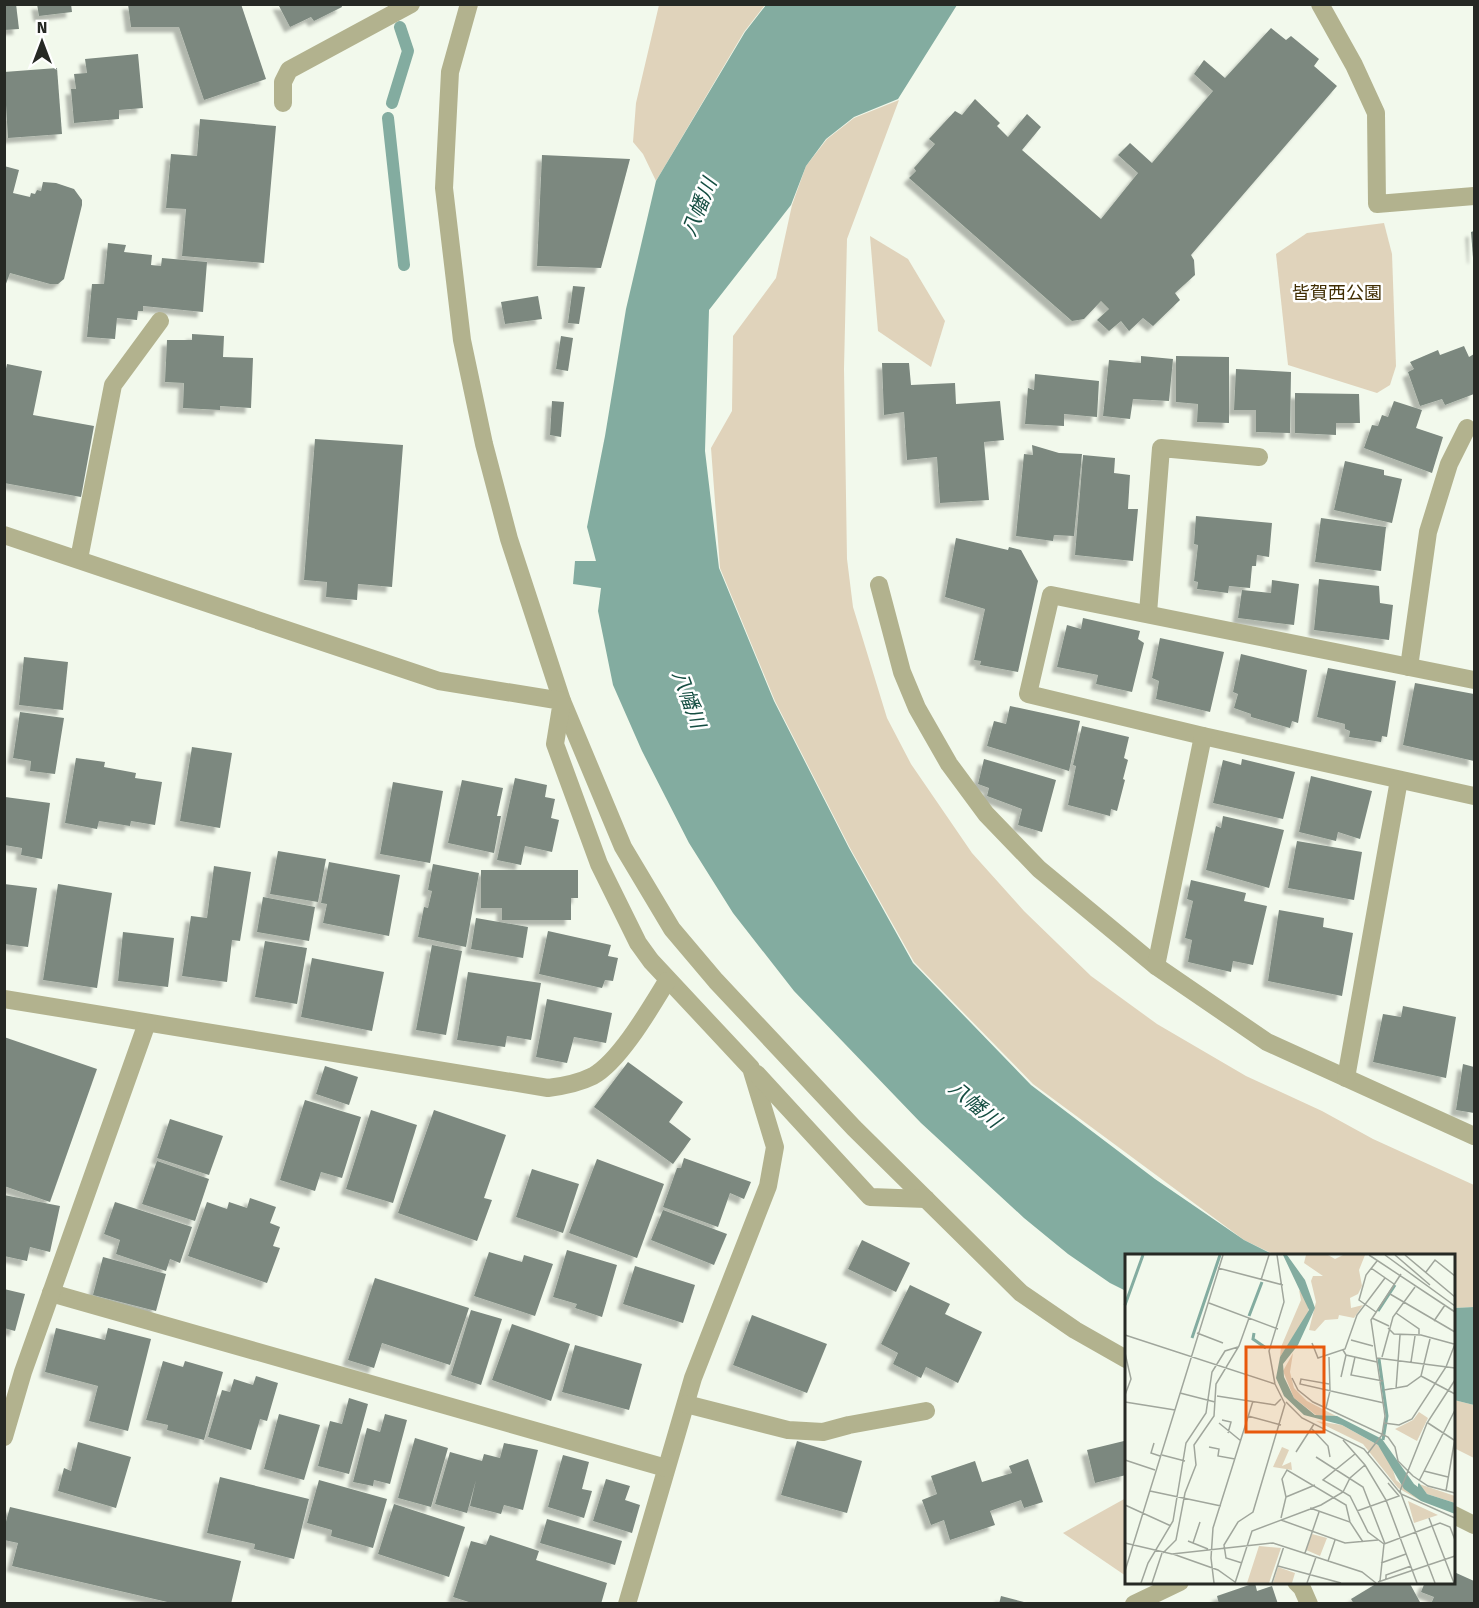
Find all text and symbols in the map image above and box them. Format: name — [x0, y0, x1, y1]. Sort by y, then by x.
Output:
north arrow — [12, 12, 72, 72]
text: N — [37, 18, 47, 37]
water label: 八幡川 — [677, 173, 722, 239]
park label: 皆賀西公園 — [1292, 282, 1382, 304]
water label: 八幡川 — [667, 667, 711, 733]
water label: 八幡川 — [944, 1076, 1007, 1134]
inset map — [1125, 1254, 1455, 1584]

